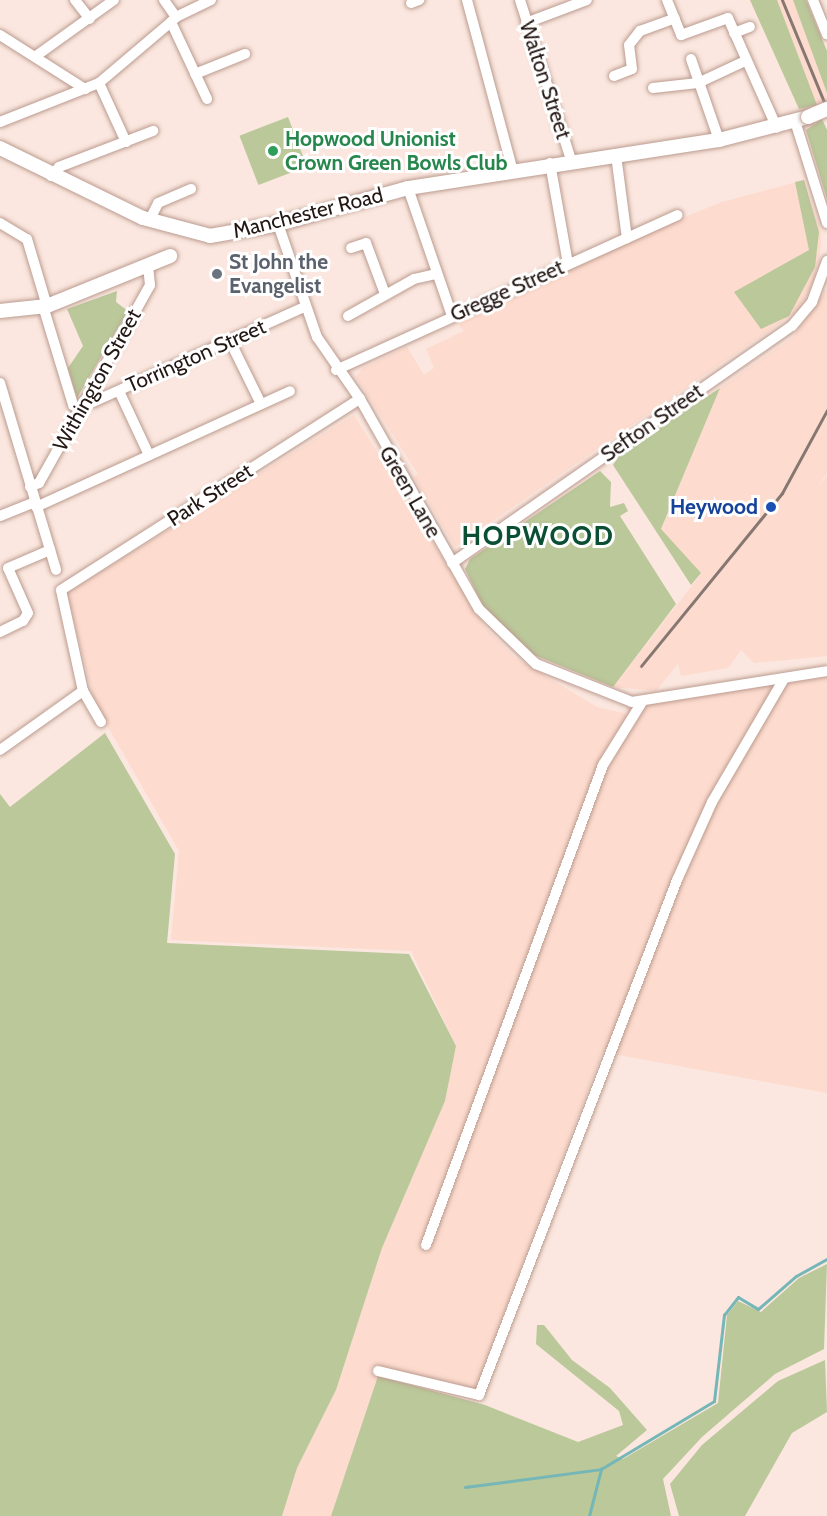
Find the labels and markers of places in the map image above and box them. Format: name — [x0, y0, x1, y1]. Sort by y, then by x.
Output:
place label: Hopwood Unionist Crown Green Bowls Club — [285, 126, 508, 176]
marker: Hopwood Unionist Crown Green Bowls Club — [266, 144, 280, 158]
place label: St John the Evangelist — [229, 249, 328, 299]
marker: St John the Evangelist — [210, 267, 224, 281]
place label: Heywood — [670, 494, 758, 520]
marker: Heywood — [762, 498, 780, 516]

